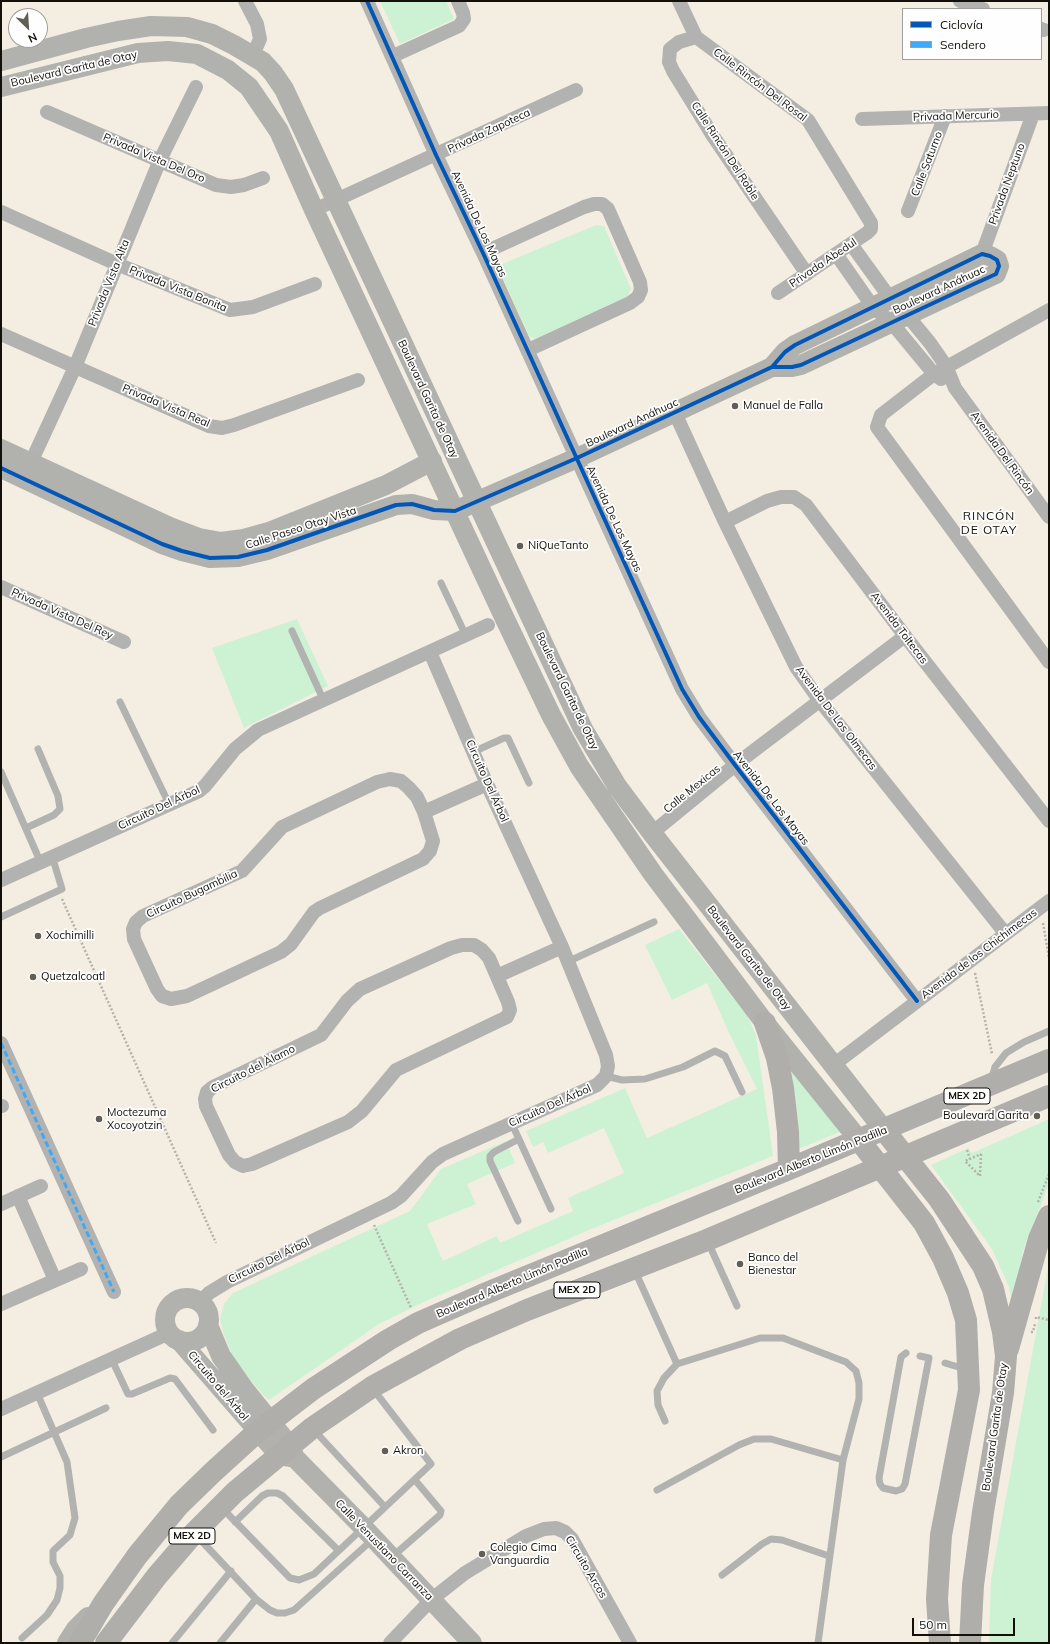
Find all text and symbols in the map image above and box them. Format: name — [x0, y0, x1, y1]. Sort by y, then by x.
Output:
north arrow — [8, 8, 48, 48]
legend — [902, 8, 1042, 60]
text: Ciclovía — [940, 17, 983, 32]
text: N — [26, 30, 39, 46]
text: Sendero — [940, 37, 986, 52]
street label: Calle Rincón Del Rosal — [711, 45, 809, 125]
street label: Boulevard Garita de Otay — [10, 48, 138, 90]
street label: Calle Rincón Del Roble — [688, 99, 762, 203]
street label: Privada Zapoteca — [446, 106, 532, 156]
street label: Privada Mercurio — [913, 108, 999, 124]
street label: Calle Saturno — [909, 130, 945, 198]
street label: Privada Vista Del Oro — [101, 131, 207, 185]
street label: Privada Neptuno — [986, 141, 1028, 227]
street label: Avenida De Los Mayas — [448, 169, 510, 279]
street label: Privada Abedul — [787, 236, 859, 290]
street label: Privada Vista Alta — [86, 238, 132, 328]
street label: Privada Vista Bonita — [127, 263, 229, 315]
street label: Boulevard Anáhuac — [891, 263, 987, 317]
street label: Boulevard Garita de Otay — [395, 338, 461, 460]
street label: Privada Vista Real — [120, 382, 212, 430]
street label: Boulevard Anáhuac — [584, 396, 680, 450]
place label: Manuel de Falla — [743, 399, 823, 413]
marker: Manuel de Falla — [730, 401, 740, 411]
street label: Avenida Del Rincón — [968, 409, 1036, 497]
street label: Avenida De Los Mayas — [583, 464, 645, 574]
street label: Calle Paseo Otay Vista — [244, 504, 358, 552]
district label: RINCÓN DE OTAY — [961, 509, 1017, 537]
place label: NiQueTanto — [528, 539, 589, 553]
marker: NiQueTanto — [515, 541, 525, 551]
street label: Privada Vista Del Rey — [9, 586, 115, 642]
street label: Avenida Toltecas — [868, 589, 930, 667]
street label: Boulevard Garita de Otay — [533, 630, 601, 752]
street label: Avenida De Los Olmecas — [793, 664, 879, 772]
street label: Circuito Del Árbol — [463, 738, 511, 824]
street label: Avenida De Los Mayas — [730, 748, 812, 848]
street label: Calle Mexicas — [661, 762, 723, 816]
street label: Circuito Del Árbol — [116, 783, 202, 833]
street label: Circuito Bugambilia — [144, 867, 240, 921]
street label: Boulevard Garita de Otay — [704, 903, 794, 1013]
street label: Avenida de los Chichimecas — [919, 906, 1039, 1002]
place label: Xochimilli — [46, 929, 94, 943]
marker: Xochimilli — [33, 931, 43, 941]
place label: Quetzalcoatl — [41, 970, 105, 984]
marker: Quetzalcoatl — [28, 972, 38, 982]
street label: Circuito del Àlamo — [209, 1042, 297, 1096]
street label: Circuito Del Árbol — [507, 1082, 593, 1130]
road number: MEX 2D — [944, 1088, 990, 1104]
place label: Moctezuma Xocoyotzin — [107, 1106, 166, 1132]
place label: Boulevard Garita — [943, 1109, 1029, 1123]
marker: Boulevard Garita — [1032, 1111, 1042, 1121]
marker: Moctezuma Xocoyotzin — [94, 1114, 104, 1124]
street label: Boulevard Alberto Limón Padilla — [733, 1123, 889, 1197]
street label: Circuito Del Árbol — [226, 1236, 312, 1286]
street label: Boulevard Alberto Limón Padilla — [434, 1245, 590, 1321]
place label: Banco del Bienestar — [748, 1251, 798, 1277]
marker: Banco del Bienestar — [735, 1259, 745, 1269]
road number: MEX 2D — [554, 1282, 600, 1298]
street label: Circuito del Árbol — [185, 1348, 251, 1424]
street label: Boulevard Garita de Otay — [979, 1362, 1011, 1492]
place label: Akron — [393, 1444, 423, 1458]
marker: Akron — [380, 1446, 390, 1456]
street label: Calle Venustiano Carranza — [332, 1497, 436, 1603]
road number: MEX 2D — [169, 1528, 215, 1544]
street label: Circuito Arcos — [562, 1533, 610, 1601]
place label: Colegio Cima Vanguardia — [490, 1541, 557, 1567]
marker: Colegio Cima Vanguardia — [477, 1549, 487, 1559]
scale bar — [914, 1610, 1017, 1636]
text: 50 m — [919, 1617, 947, 1632]

